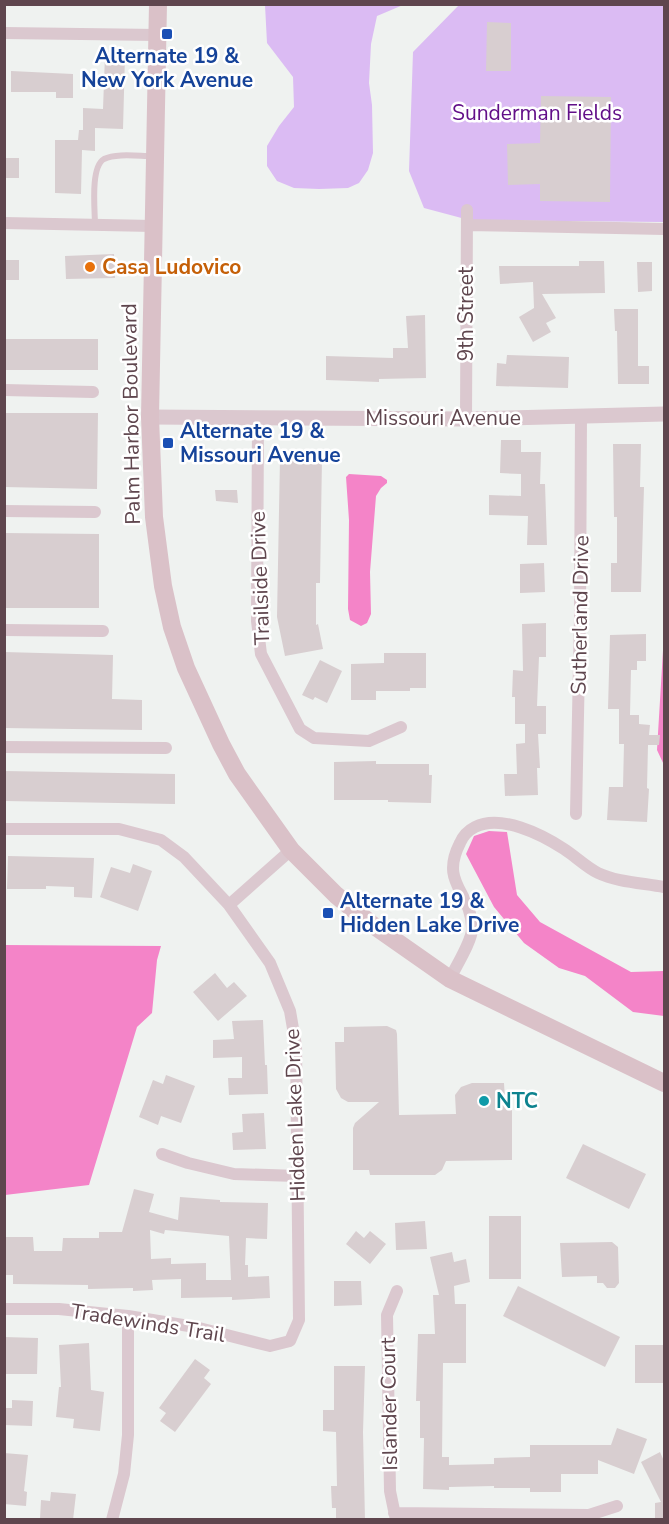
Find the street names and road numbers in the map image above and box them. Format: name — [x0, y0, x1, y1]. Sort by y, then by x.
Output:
street label: 9th Street — [452, 266, 480, 361]
street label: Palm Harbor Boulevard — [115, 303, 147, 525]
street label: Missouri Avenue — [365, 404, 521, 432]
street label: Trailside Drive — [244, 510, 276, 646]
street label: Sutherland Drive — [565, 535, 595, 695]
street label: Hidden Lake Drive — [278, 1028, 312, 1202]
street label: Tradewinds Trail — [69, 1297, 228, 1349]
street label: Islander Court — [374, 1336, 404, 1471]

